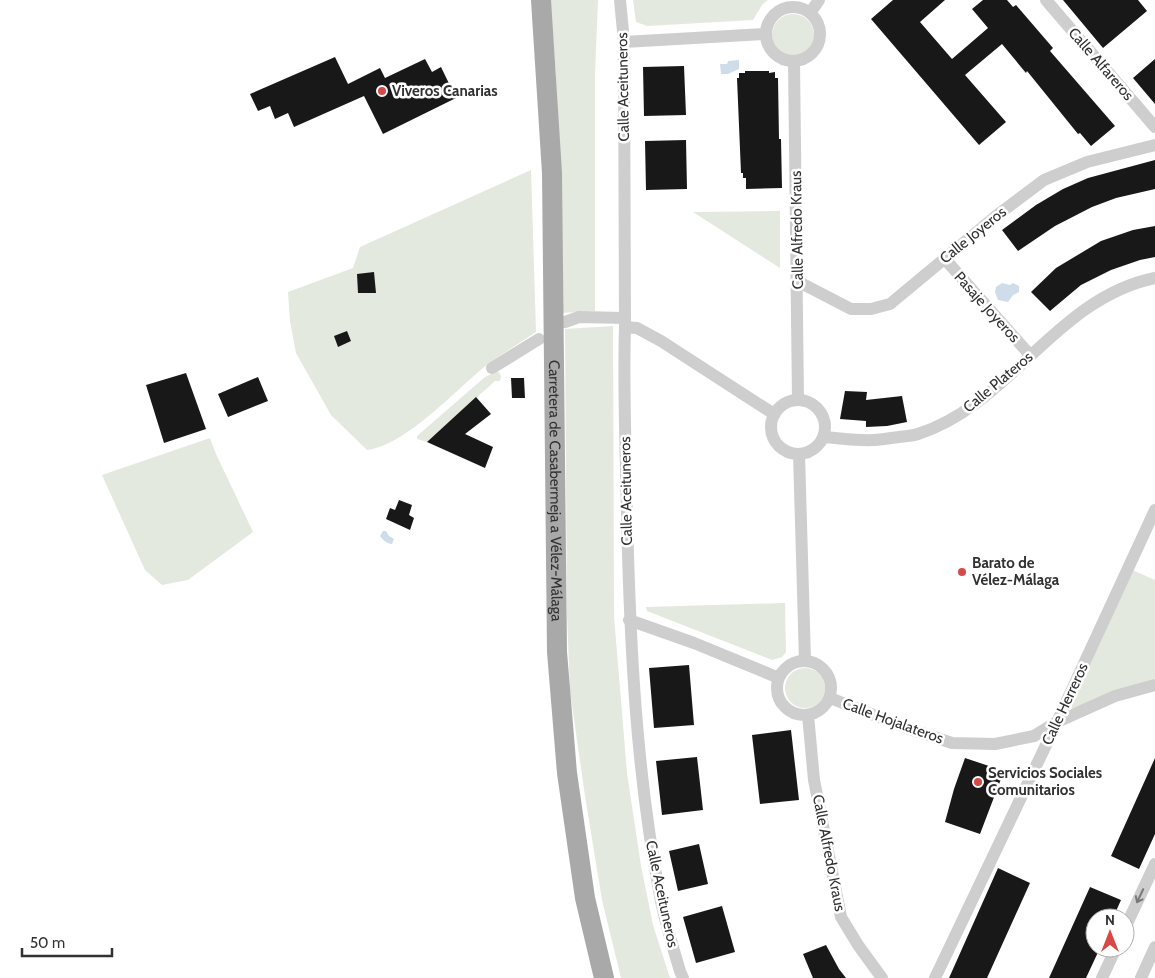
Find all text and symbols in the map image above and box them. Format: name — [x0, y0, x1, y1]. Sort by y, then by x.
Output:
street label: Calle Alfareros — [1065, 24, 1137, 104]
street label: Calle Aceituneros — [613, 32, 633, 142]
place label: Viveros Canarias — [392, 82, 498, 100]
marker: Viveros Canarias — [376, 85, 388, 97]
street label: Calle Alfredo Kraus — [787, 170, 807, 290]
street label: Calle Joyeros — [936, 203, 1010, 267]
street label: Pasaje Joyeros — [951, 268, 1023, 346]
street label: Calle Plateros — [960, 348, 1036, 416]
street label: Carretera de Casabermeja a Vélez-Málaga — [545, 360, 566, 622]
street label: Calle Aceituneros — [616, 436, 636, 546]
place label: Barato de Vélez-Málaga — [972, 554, 1060, 589]
marker: Barato de Vélez-Málaga — [956, 566, 968, 578]
street label: Calle Herreros — [1038, 660, 1092, 748]
street label: Calle Hojalateros — [840, 694, 946, 748]
place label: Servicios Sociales Comunitarios — [988, 764, 1102, 799]
marker: Servicios Sociales Comunitarios — [972, 776, 984, 788]
street label: Calle Alfredo Kraus — [809, 793, 849, 913]
street label: Calle Aceituneros — [642, 839, 682, 949]
one-way arrow — [1135, 888, 1144, 903]
north arrow — [1085, 908, 1135, 958]
text: N — [1105, 911, 1115, 929]
scale bar — [22, 926, 112, 958]
text: 50 m — [30, 934, 65, 952]

